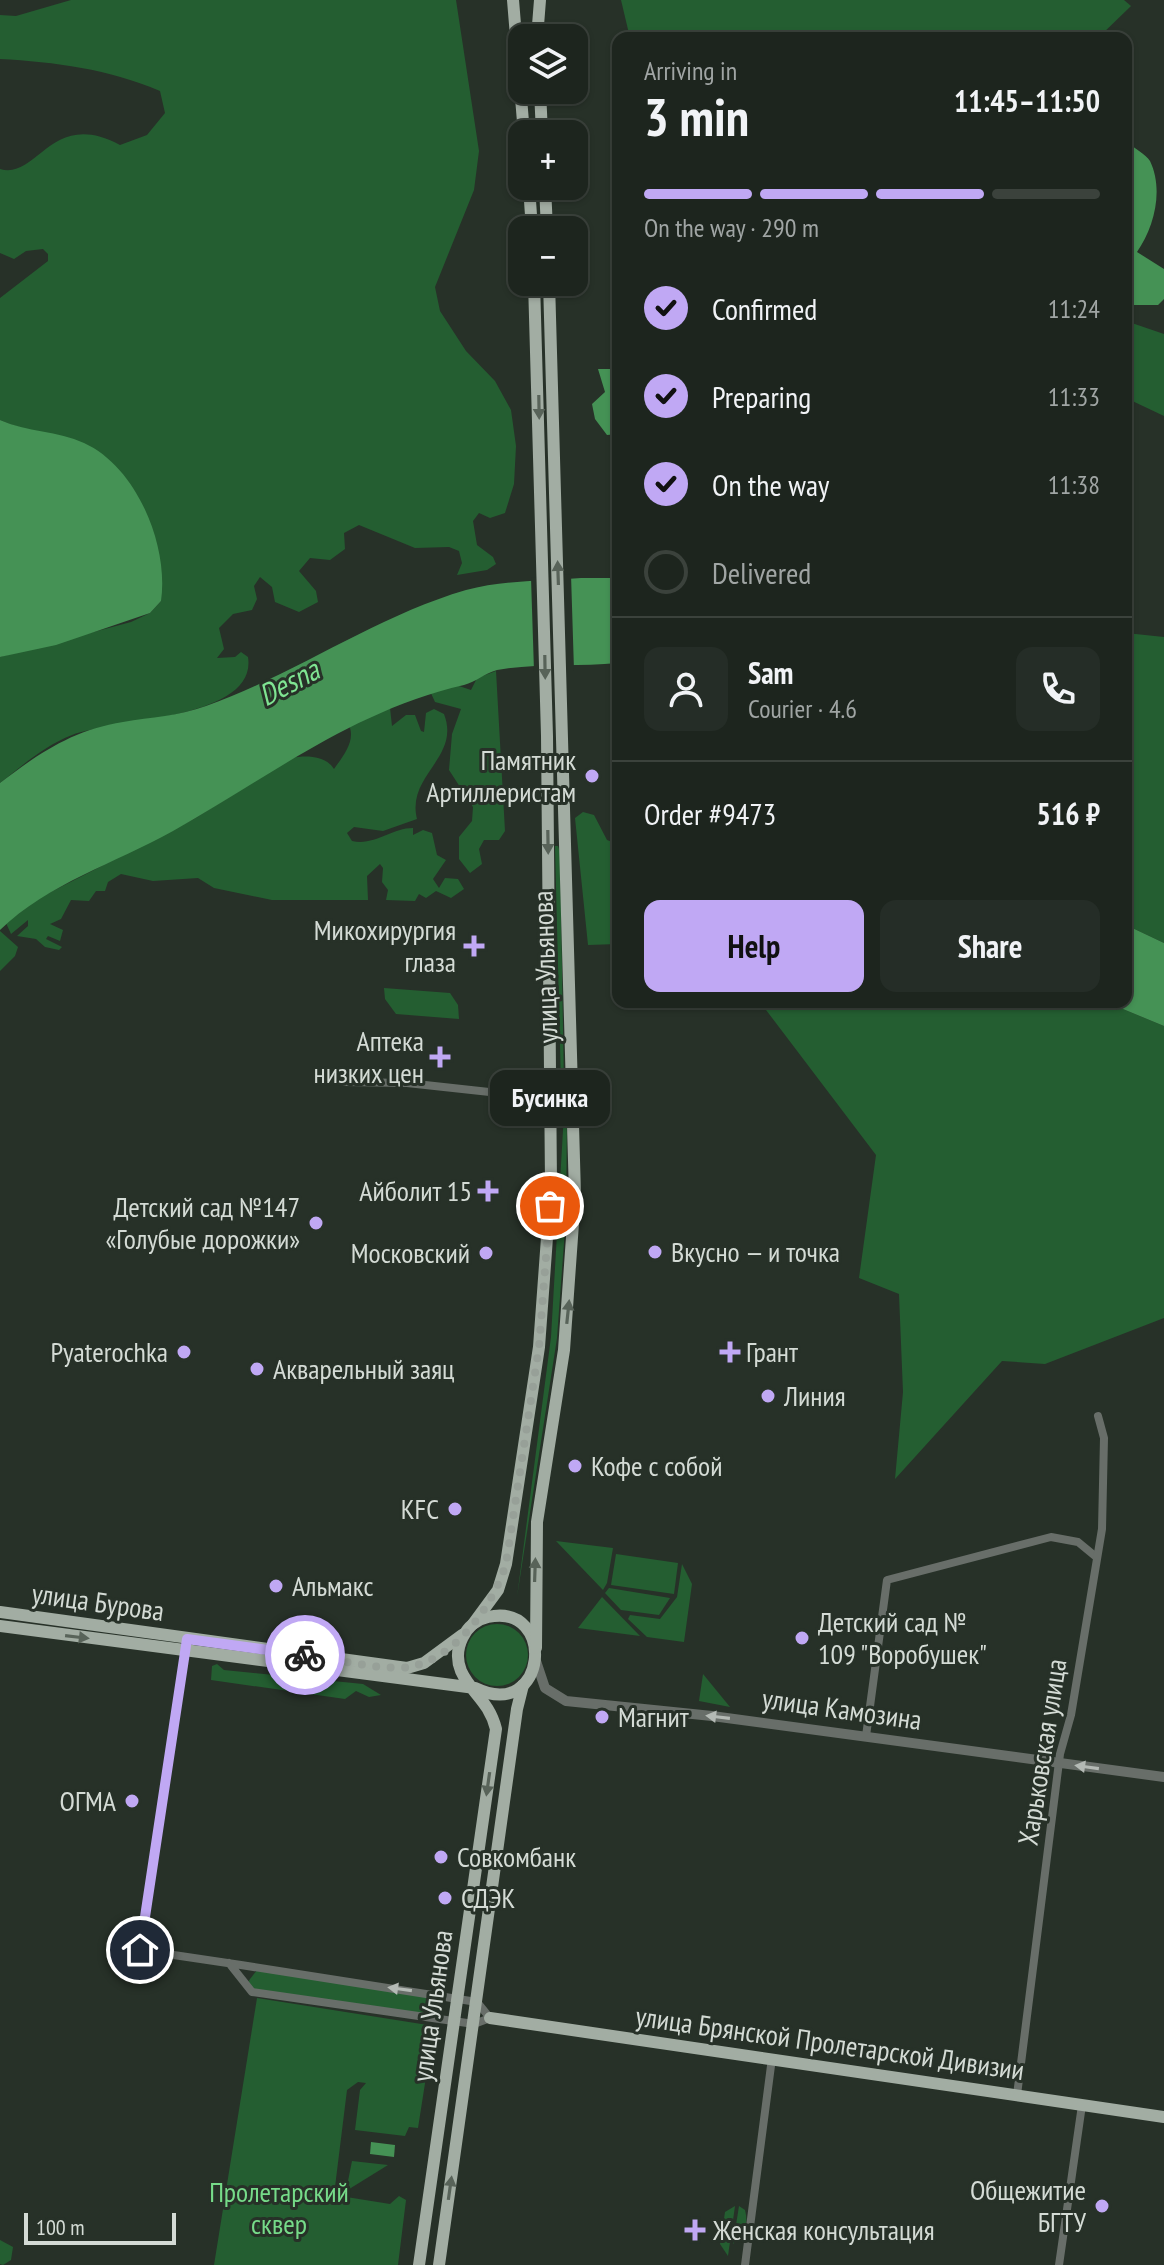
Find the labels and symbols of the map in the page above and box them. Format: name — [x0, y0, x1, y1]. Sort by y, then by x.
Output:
one-way arrow — [532, 395, 545, 420]
one-way arrow — [551, 560, 564, 585]
water label: Desna — [251, 649, 327, 714]
one-way arrow — [539, 655, 551, 680]
place label: Памятник Артиллеристам — [426, 741, 576, 810]
marker: Памятник Артиллеристам — [583, 767, 601, 785]
one-way arrow — [542, 830, 554, 855]
street label: улица Ульянова — [523, 890, 566, 1044]
place label: Микохирургия глаза — [314, 911, 456, 980]
marker: Микохирургия глаза — [463, 935, 485, 957]
place label: Аптека низких цен — [314, 1022, 424, 1091]
marker: Аптека низких цен — [431, 1048, 449, 1066]
callout: Бусинка — [490, 1070, 610, 1126]
place label: Айболит 15 — [359, 1172, 472, 1209]
pin — [516, 1172, 584, 1240]
marker: Айболит 15 — [479, 1182, 497, 1200]
place label: Детский сад №147 «Голубые дорожки» — [106, 1188, 300, 1257]
marker: Детский сад №147 «Голубые дорожки» — [307, 1214, 325, 1232]
place label: Вкусно — и точка — [671, 1233, 840, 1270]
place label: Московский — [351, 1234, 470, 1271]
marker: Вкусно — и точка — [646, 1243, 664, 1261]
marker: Московский — [477, 1244, 495, 1262]
one-way arrow — [562, 1299, 575, 1324]
place label: Pyaterochka — [50, 1333, 168, 1370]
place label: Грант — [746, 1333, 798, 1370]
marker: Pyaterochka — [175, 1343, 193, 1361]
marker: Грант — [721, 1343, 739, 1361]
place label: Акварельный заяц — [273, 1350, 455, 1387]
marker: Акварельный заяц — [248, 1360, 266, 1378]
place label: Линия — [783, 1377, 846, 1414]
marker: Линия — [759, 1387, 777, 1405]
place label: Кофе с собой — [591, 1447, 722, 1484]
marker: Кофе с собой — [566, 1457, 584, 1475]
place label: KFC — [401, 1490, 439, 1527]
marker: KFC — [446, 1500, 464, 1518]
one-way arrow — [529, 1557, 541, 1582]
place label: Альмакс — [292, 1567, 373, 1604]
street label: улица Бурова — [30, 1574, 167, 1629]
marker: Альмакс — [267, 1577, 285, 1595]
place label: Детский сад № 109 "Воробушек" — [818, 1603, 987, 1672]
courier — [265, 1615, 345, 1695]
marker: Детский сад № 109 "Воробушек" — [793, 1629, 811, 1647]
one-way arrow — [65, 1630, 90, 1643]
street label: Харьковская улица — [1009, 1656, 1074, 1848]
street label: улица Камозина — [760, 1679, 924, 1738]
place label: Магнит — [618, 1698, 689, 1735]
marker: Магнит — [593, 1708, 611, 1726]
one-way arrow — [705, 1710, 730, 1723]
one-way arrow — [1074, 1760, 1099, 1773]
one-way arrow — [481, 1771, 494, 1796]
place label: ОГМА — [60, 1782, 117, 1819]
marker: ОГМА — [123, 1792, 141, 1810]
place label: Совкомбанк — [457, 1838, 576, 1875]
marker: Совкомбанк — [432, 1848, 450, 1866]
place label: СДЭК — [461, 1879, 516, 1916]
marker: СДЭК — [436, 1889, 454, 1907]
pin — [106, 1916, 174, 1984]
street label: улица Ульянова — [403, 1928, 460, 2084]
one-way arrow — [387, 1982, 412, 1995]
street label: улица Брянской Пролетарской Дивизии — [633, 1997, 1027, 2088]
place label: Общежитие БГТУ — [970, 2171, 1086, 2240]
park label: Пролетарский сквер — [209, 2173, 349, 2242]
one-way arrow — [444, 2175, 457, 2200]
marker: Общежитие БГТУ — [1093, 2197, 1111, 2215]
scale bar — [24, 2209, 176, 2245]
place label: Женская консультация — [712, 2211, 935, 2248]
marker: Женская консультация — [684, 2219, 706, 2241]

